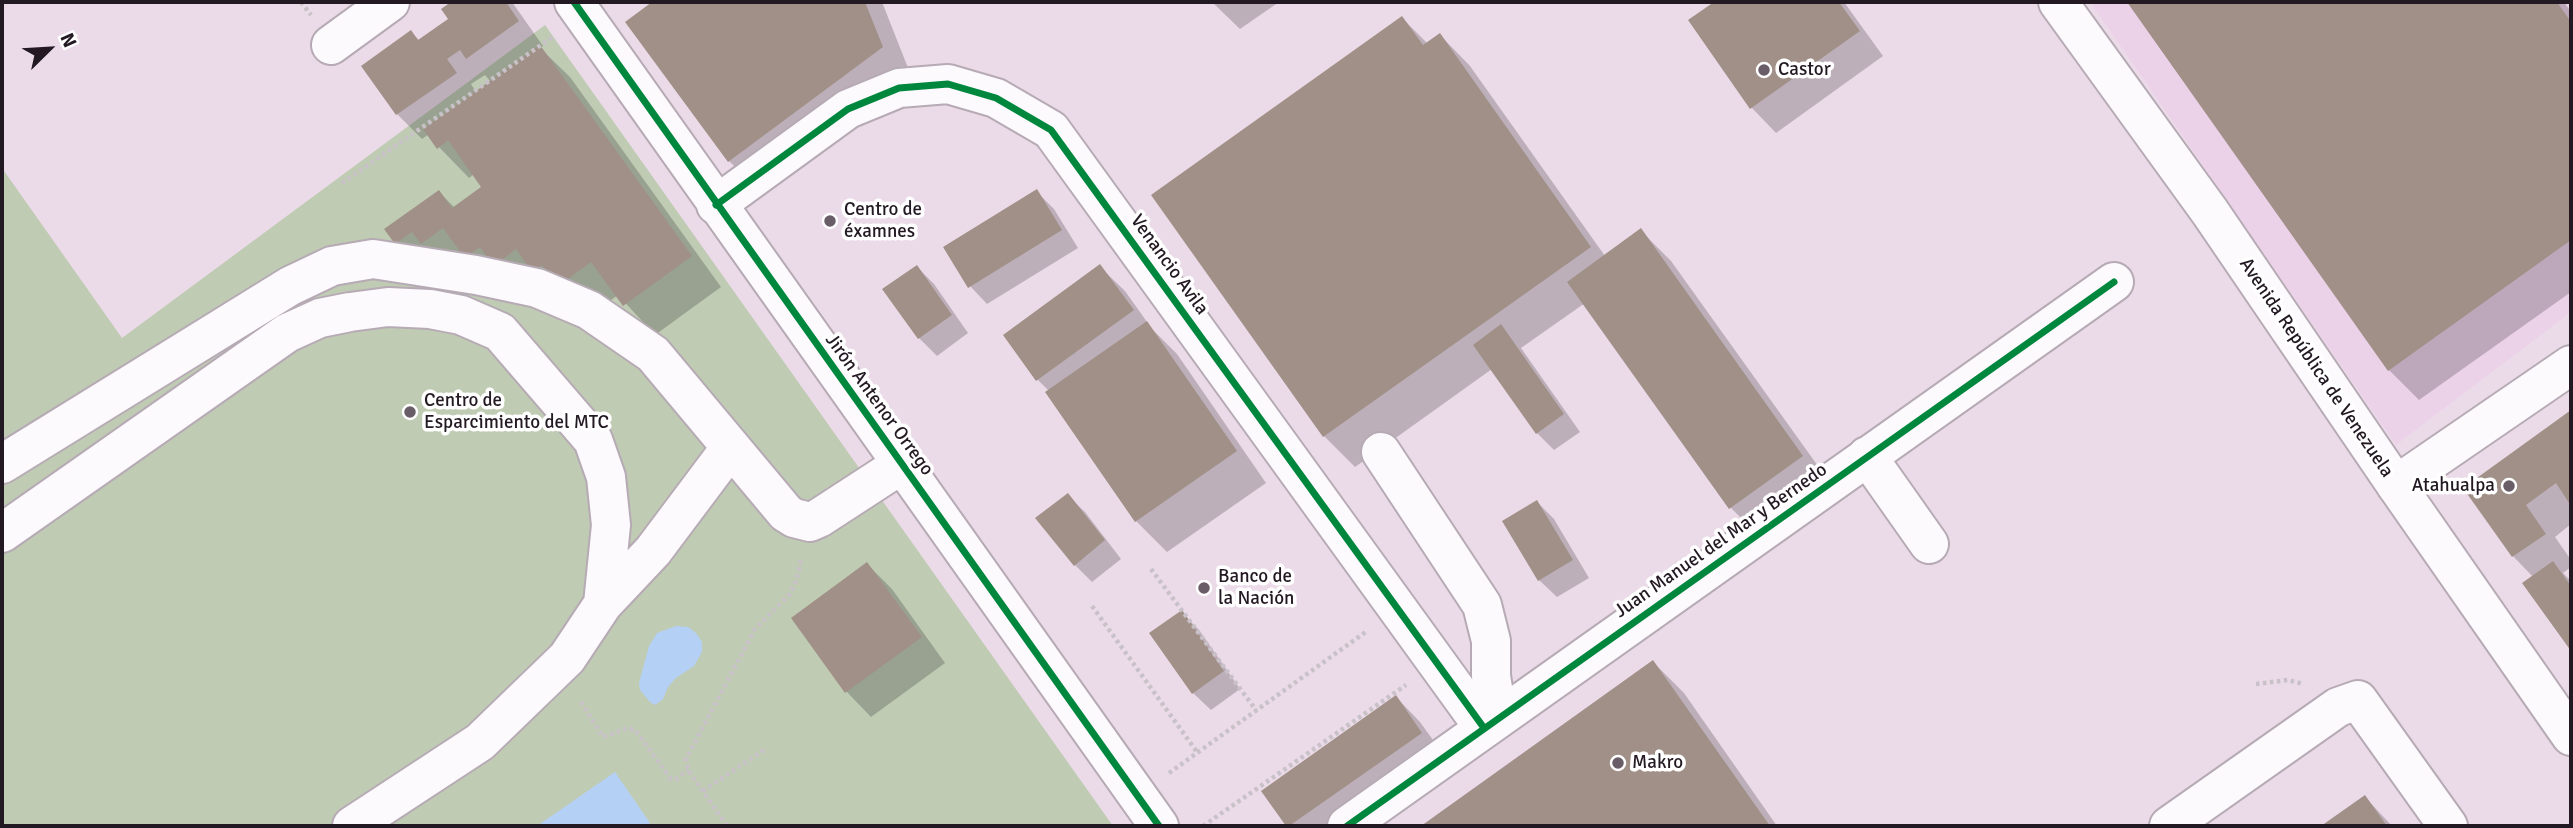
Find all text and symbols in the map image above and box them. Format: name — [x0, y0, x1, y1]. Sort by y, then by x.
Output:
north arrow — [14, 14, 84, 84]
text: N — [55, 30, 82, 51]
place label: Castor — [1778, 59, 1831, 81]
marker: Castor — [1756, 62, 1772, 78]
place label: Centro de éxamnes — [844, 199, 922, 243]
street label: Venancio Avila — [1125, 210, 1213, 320]
marker: Centro de éxamnes — [822, 213, 838, 229]
street label: Avenida República de Venezuela — [2234, 254, 2398, 482]
street label: Jirón Antenor Orrego — [820, 330, 938, 480]
place label: Centro de Esparcimiento del MTC — [424, 390, 609, 434]
marker: Centro de Esparcimiento del MTC — [402, 404, 418, 420]
street label: Juan Manuel del Mar y Bernedo — [1610, 459, 1832, 623]
place label: Atahualpa — [2412, 475, 2495, 497]
marker: Atahualpa — [2501, 478, 2517, 494]
place label: Banco de la Nación — [1218, 566, 1294, 610]
marker: Banco de la Nación — [1196, 580, 1212, 596]
place label: Makro — [1632, 752, 1683, 774]
marker: Makro — [1610, 755, 1626, 771]

